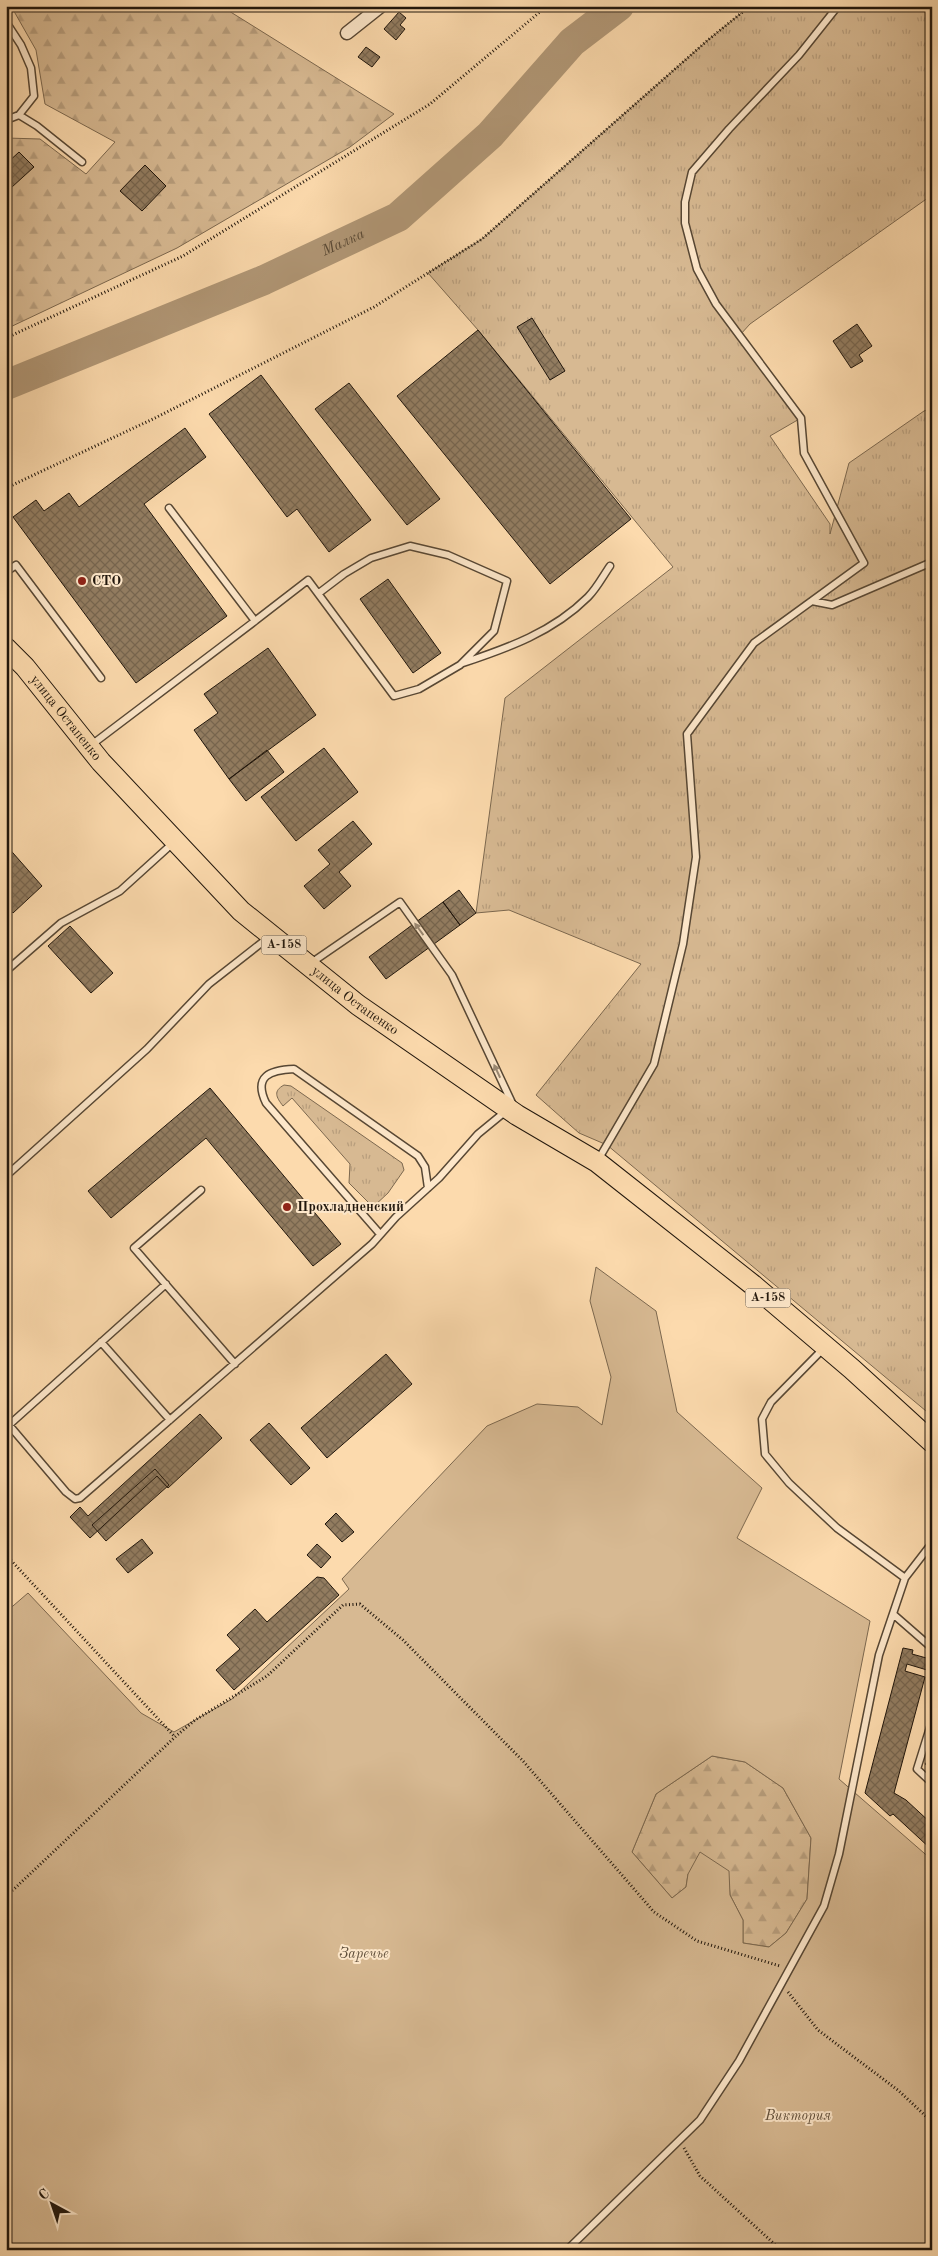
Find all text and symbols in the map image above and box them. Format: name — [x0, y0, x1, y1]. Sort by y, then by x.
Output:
water label: Малка — [318, 226, 367, 260]
place label: СТО — [92, 574, 121, 588]
marker: СТО — [76, 575, 88, 587]
street label: улица Остапенко — [27, 672, 104, 763]
one-way arrow — [414, 922, 424, 936]
road number: А-158 — [262, 936, 306, 954]
street label: улица Остапенко — [309, 963, 401, 1038]
one-way arrow — [493, 1063, 501, 1078]
place label: Прохладненский — [297, 1200, 404, 1214]
marker: Прохладненский — [281, 1201, 293, 1213]
road number: А-158 — [746, 1289, 790, 1308]
park label: Заречье — [339, 1946, 389, 1962]
park label: Виктория — [764, 2109, 832, 2124]
north arrow — [28, 2178, 78, 2228]
text: С — [36, 2186, 52, 2203]

